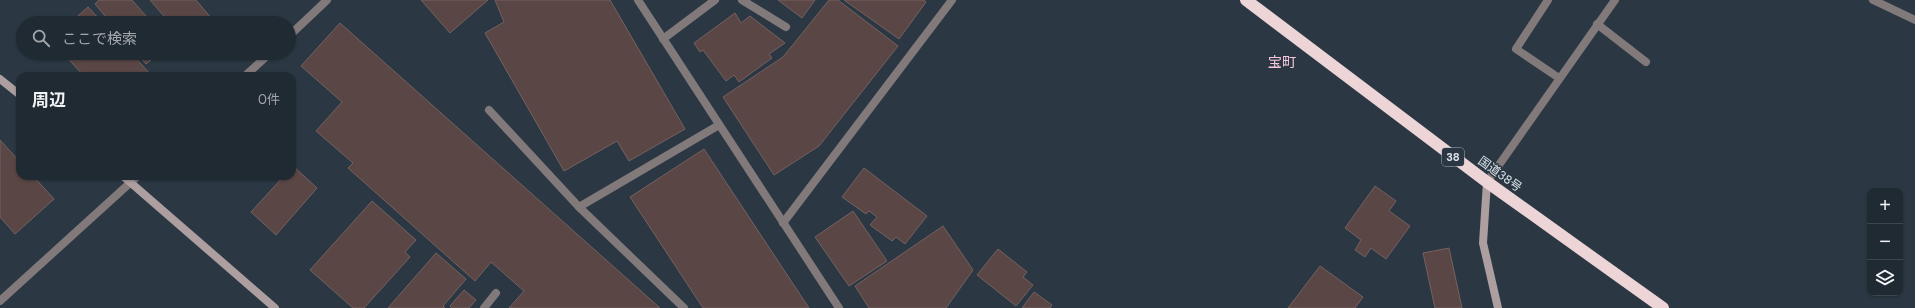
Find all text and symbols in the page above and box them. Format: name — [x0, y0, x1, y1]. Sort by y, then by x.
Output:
search box — [16, 16, 296, 60]
icon: search — [30, 27, 52, 49]
text: ここで検索 — [62, 29, 137, 49]
district label: 宝町 — [1268, 53, 1296, 71]
text: 周辺 — [32, 89, 66, 111]
text: 0件 — [258, 91, 280, 108]
road number: 38 — [1442, 148, 1464, 166]
street label: 国道38号 — [1475, 153, 1525, 195]
map controls — [1867, 188, 1903, 296]
button: + — [1867, 188, 1903, 224]
button: − — [1867, 224, 1903, 260]
button: layers — [1867, 260, 1903, 296]

